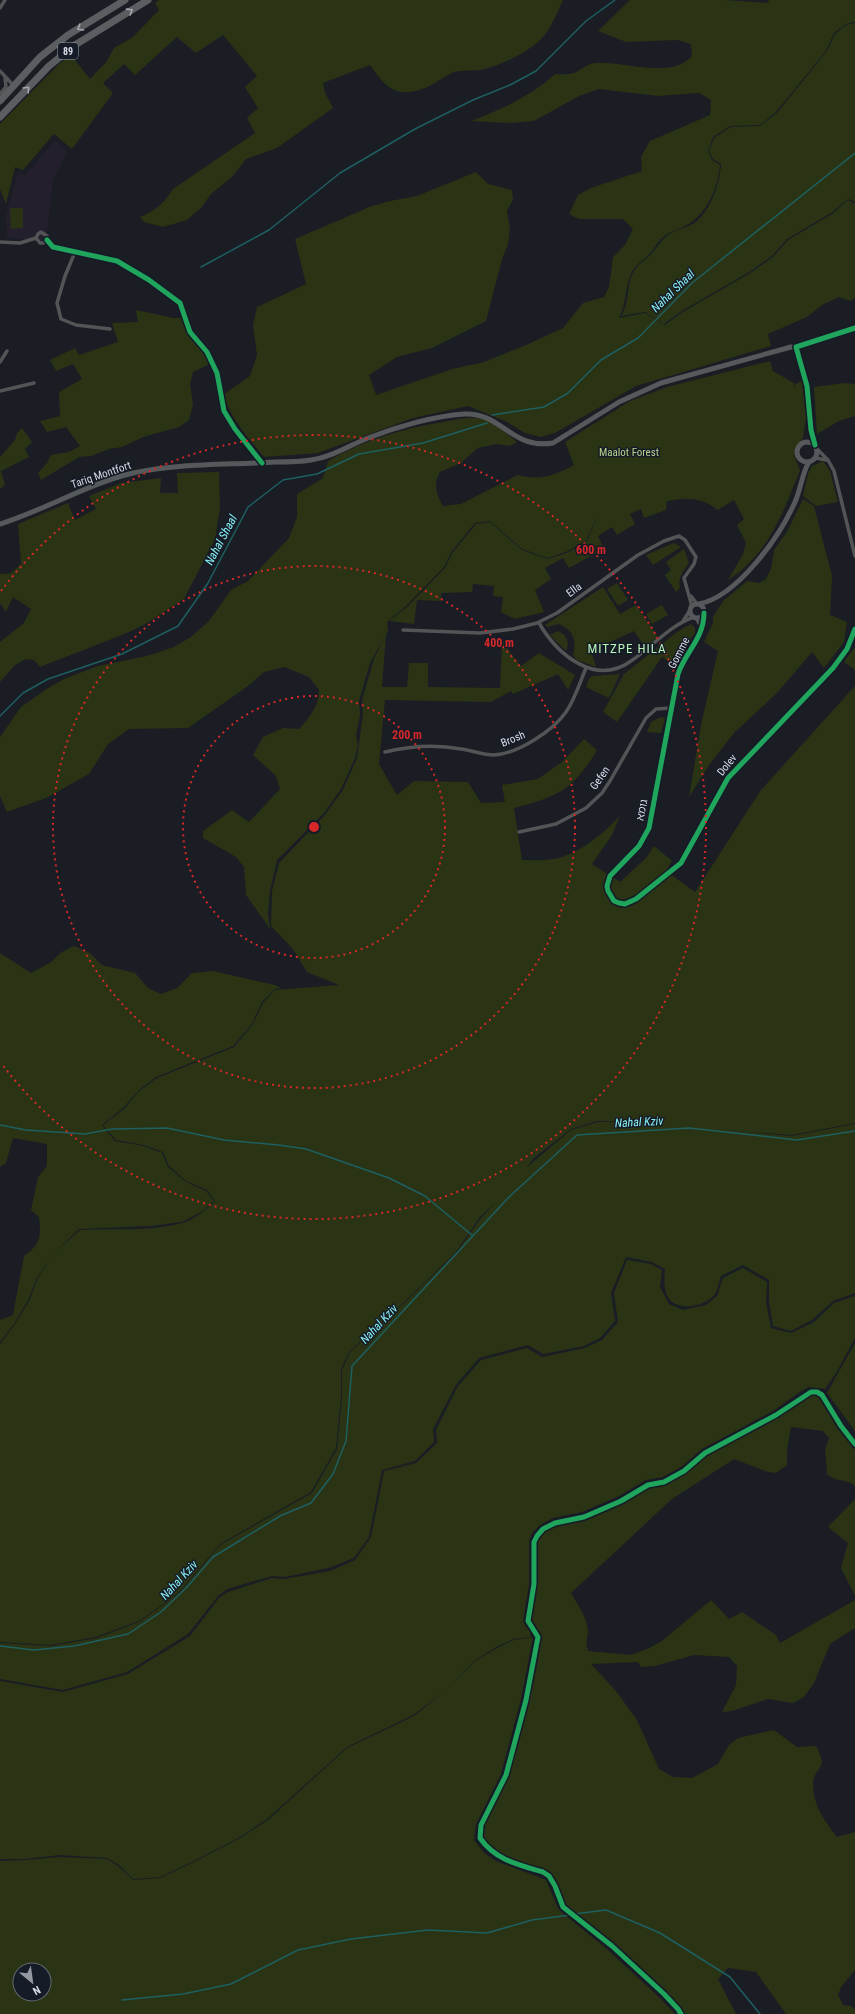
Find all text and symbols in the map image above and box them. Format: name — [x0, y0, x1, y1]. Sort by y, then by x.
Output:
one-way arrow — [126, 8, 133, 16]
one-way arrow — [77, 23, 84, 30]
road number: 89 — [58, 43, 78, 59]
one-way arrow — [22, 86, 30, 94]
water label: Nahal Shaal — [648, 267, 698, 315]
park label: Maalot Forest — [599, 446, 659, 459]
street label: Tariq Montfort — [69, 459, 133, 491]
water label: Nahal Shaal — [202, 512, 240, 568]
text: 600 m — [576, 543, 606, 557]
street label: Ella — [564, 580, 584, 600]
street label: Gomme — [666, 635, 692, 671]
text: 400 m — [484, 636, 514, 650]
district label: MITZPE HILA — [587, 641, 667, 656]
text: 200 m — [392, 728, 422, 742]
street label: Brosh — [499, 728, 527, 750]
street label: Dolev — [714, 751, 740, 778]
street label: Gefen — [587, 764, 613, 792]
street label: גומא — [633, 798, 651, 822]
centre of rings — [307, 820, 321, 834]
water label: Nahal Kziv — [614, 1114, 665, 1130]
water label: Nahal Kziv — [357, 1301, 401, 1347]
water label: Nahal Kziv — [157, 1557, 201, 1603]
north arrow — [12, 1962, 52, 2002]
text: N — [30, 1983, 43, 1998]

